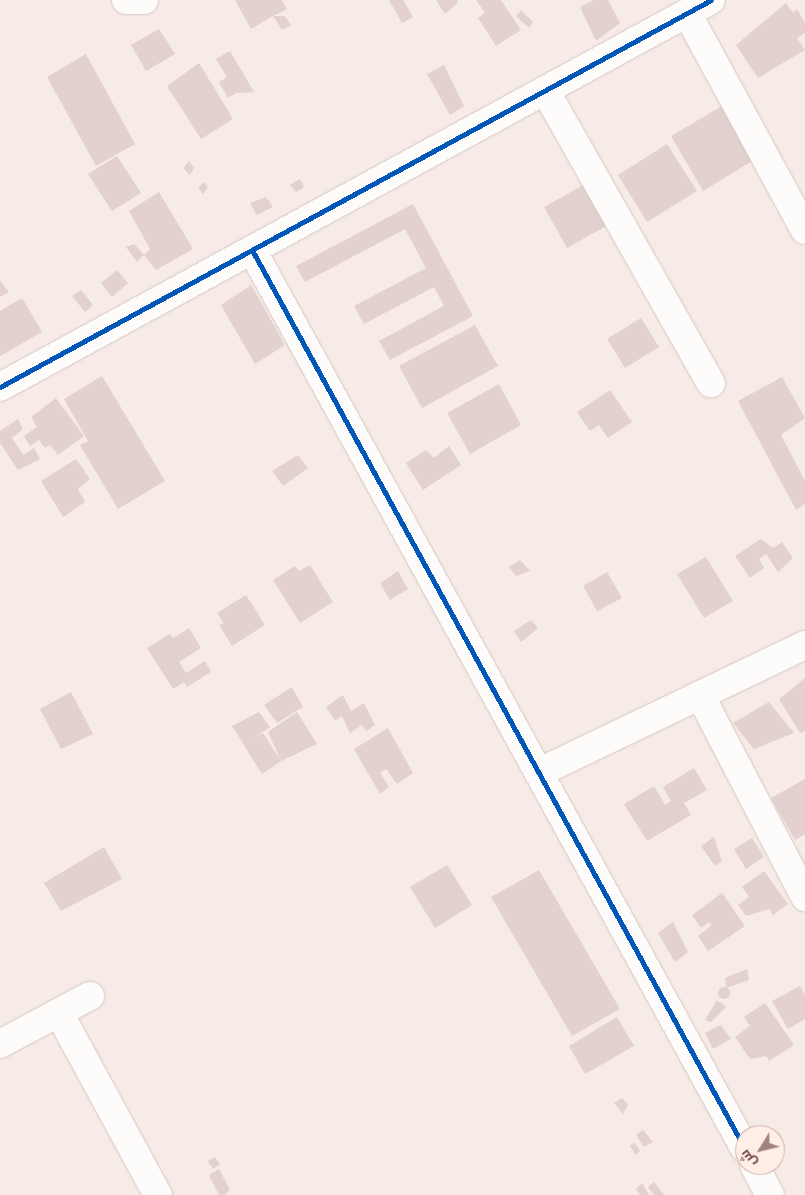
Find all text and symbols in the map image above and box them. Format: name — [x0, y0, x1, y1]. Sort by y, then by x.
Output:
north arrow — [735, 1125, 785, 1175]
text: ش — [738, 1147, 760, 1170]

